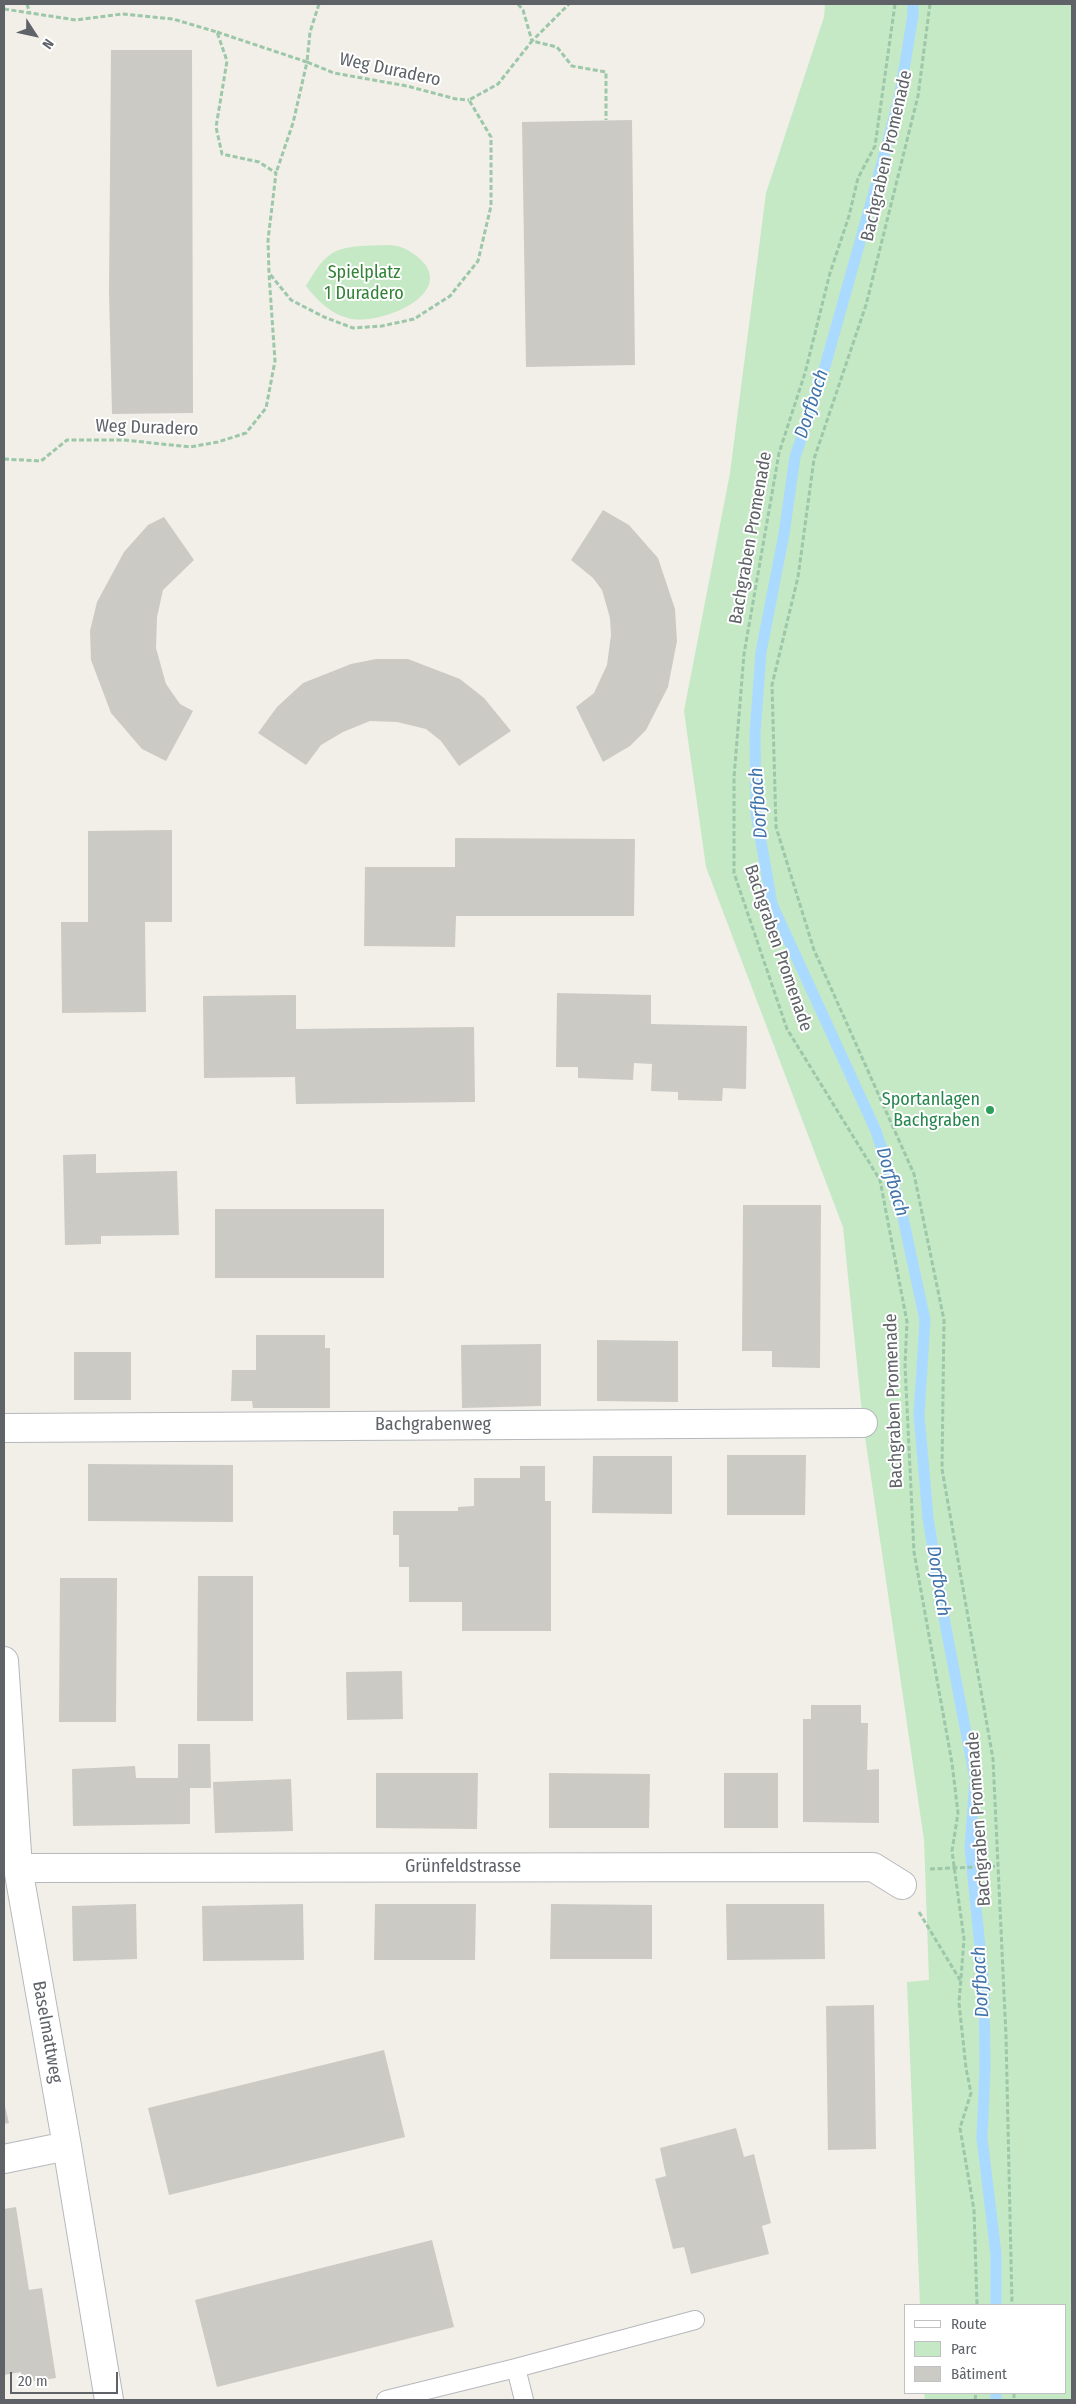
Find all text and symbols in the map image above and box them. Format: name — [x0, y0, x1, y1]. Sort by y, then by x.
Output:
north arrow — [10, 10, 60, 60]
text: N — [38, 36, 57, 52]
street label: Weg Duradero — [337, 49, 443, 91]
street label: Bachgraben Promenade — [857, 68, 917, 244]
park label: Spielplatz 1 Duradero — [324, 262, 404, 304]
water label: Dorfbach — [790, 367, 834, 441]
street label: Weg Duradero — [95, 415, 199, 441]
street label: Bachgraben Promenade — [725, 450, 777, 626]
water label: Dorfbach — [745, 767, 773, 839]
street label: Bachgraben Promenade — [739, 862, 817, 1034]
place label: Sportanlagen Bachgraben — [882, 1089, 980, 1132]
marker: Sportanlagen Bachgraben — [984, 1104, 996, 1116]
water label: Dorfbach — [871, 1145, 913, 1219]
street label: Bachgraben Promenade — [880, 1313, 908, 1489]
street label: Bachgrabenweg — [375, 1414, 491, 1436]
water label: Dorfbach — [921, 1544, 955, 1618]
street label: Bachgraben Promenade — [962, 1731, 996, 1907]
street label: Grünfeldstrasse — [405, 1856, 521, 1878]
water label: Dorfbach — [968, 1946, 994, 2018]
street label: Baselmattweg — [27, 1979, 67, 2085]
legend — [904, 2304, 1066, 2394]
text: Route — [951, 2315, 987, 2333]
text: Parc — [951, 2340, 977, 2358]
scale bar — [12, 2362, 120, 2394]
text: Bâtiment — [951, 2365, 1007, 2383]
text: 20 m — [18, 2372, 48, 2390]

